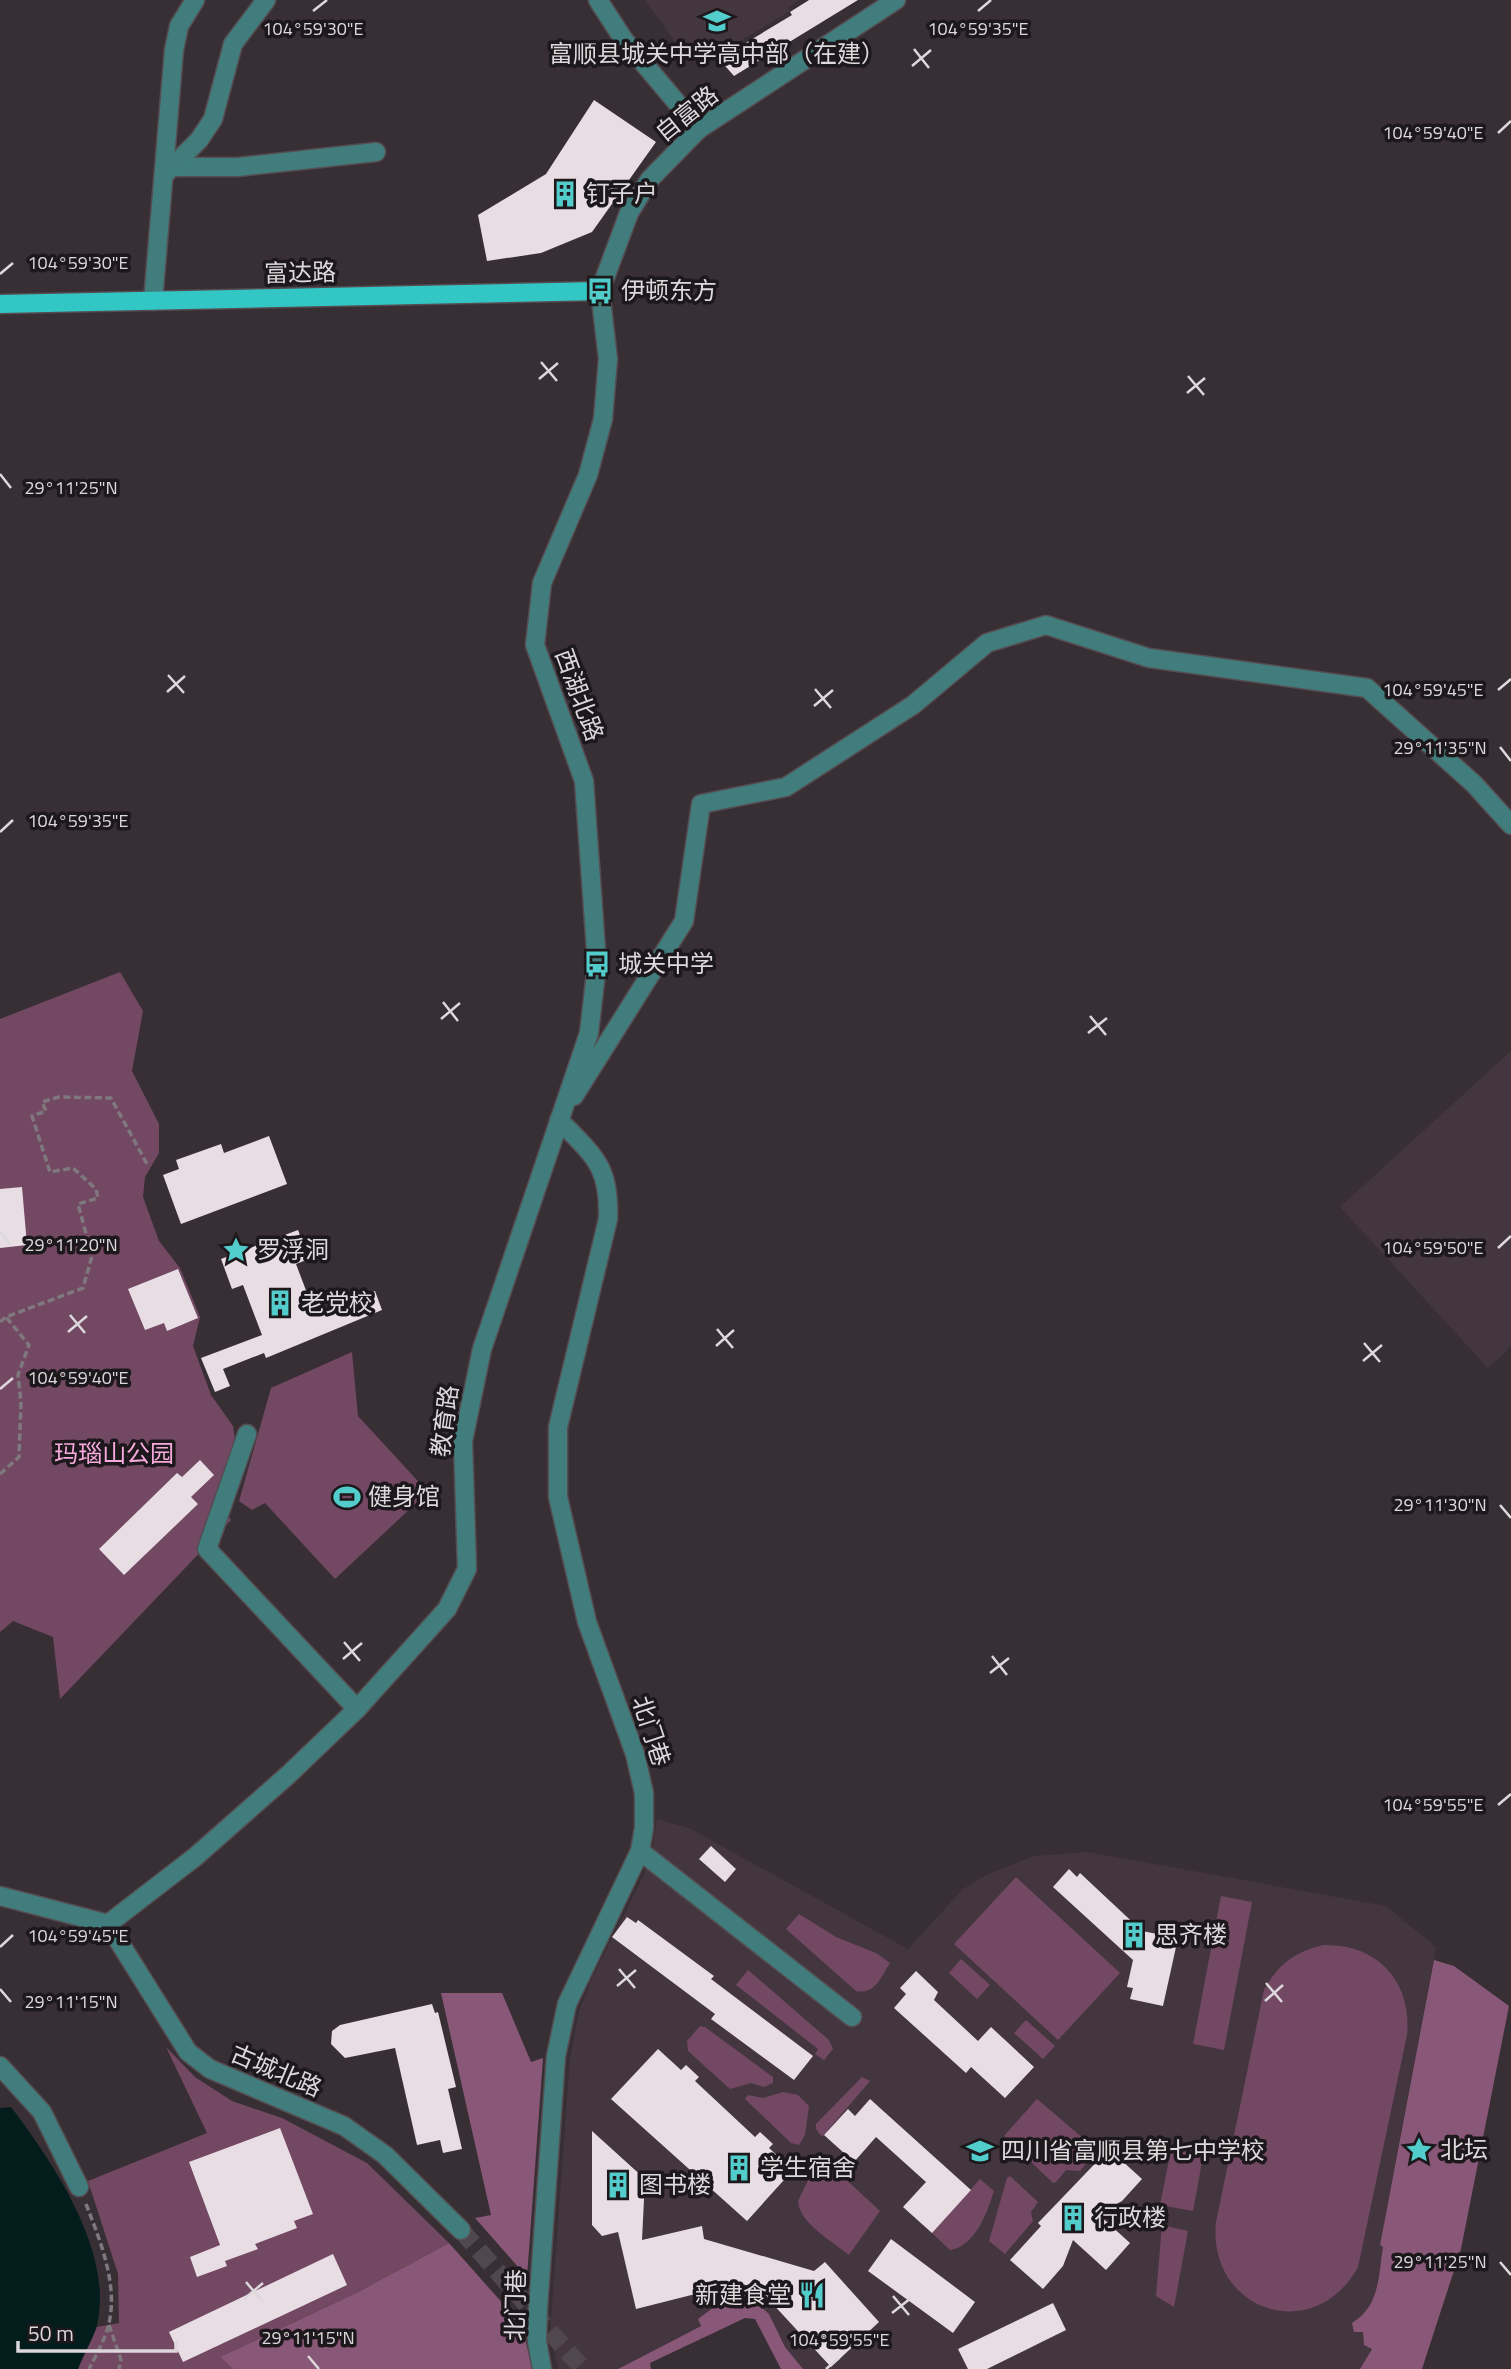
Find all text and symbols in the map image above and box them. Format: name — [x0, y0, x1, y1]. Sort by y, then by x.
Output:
school or university icon: 富顺县城关中学高中部（在建） — [702, 6, 732, 36]
text: 104°59'30"E — [262, 15, 364, 42]
text: 104°59'35"E — [927, 15, 1029, 42]
place label: 富顺县城关中学高中部（在建） — [549, 35, 885, 71]
street label: 自富路 — [647, 77, 726, 150]
text: 104°59'40"E — [1382, 119, 1484, 146]
place label: 钉子户 — [586, 175, 658, 211]
building icon: 钉子户 — [550, 179, 580, 209]
text: 104°59'30"E — [27, 249, 129, 276]
street label: 富达路 — [264, 253, 336, 291]
place label: 伊顿东方 — [621, 272, 717, 308]
bus stop icon: 伊顿东方 — [585, 276, 615, 306]
text: 29°11'25"N — [24, 474, 118, 501]
street label: 西湖北路 — [547, 643, 613, 746]
text: 104°59'45"E — [1382, 676, 1484, 703]
text: 29°11'35"N — [1393, 734, 1487, 761]
text: 104°59'35"E — [27, 807, 129, 834]
place label: 城关中学 — [618, 945, 714, 981]
bus stop icon: 城关中学 — [582, 949, 612, 979]
text: 29°11'20"N — [24, 1231, 118, 1258]
place label: 罗浮洞 — [257, 1231, 329, 1267]
text: 104°59'50"E — [1382, 1234, 1484, 1261]
place icon: 罗浮洞 — [221, 1235, 251, 1265]
place label: 老党校 — [301, 1284, 373, 1320]
building icon: 老党校 — [265, 1288, 295, 1318]
text: 104°59'40"E — [27, 1364, 129, 1391]
street label: 教育路 — [421, 1383, 467, 1459]
park label: 玛瑙山公园 — [54, 1435, 174, 1471]
place label: 健身馆 — [368, 1478, 440, 1514]
sports icon: 健身馆 — [332, 1482, 362, 1512]
text: 29°11'30"N — [1393, 1491, 1487, 1518]
street label: 北门巷 — [624, 1691, 680, 1770]
text: 104°59'55"E — [1382, 1791, 1484, 1818]
place label: 思齐楼 — [1155, 1916, 1227, 1952]
building icon: 思齐楼 — [1119, 1920, 1149, 1950]
text: 104°59'45"E — [27, 1922, 129, 1949]
text: 29°11'15"N — [24, 1988, 118, 2015]
street label: 古城北路 — [225, 2035, 328, 2105]
place label: 北坛 — [1440, 2131, 1488, 2167]
place label: 四川省富顺县第七中学校 — [1001, 2132, 1265, 2168]
place icon: 北坛 — [1404, 2135, 1434, 2165]
school or university icon: 四川省富顺县第七中学校 — [965, 2136, 995, 2166]
place label: 学生宿舍 — [760, 2149, 856, 2185]
building icon: 学生宿舍 — [724, 2153, 754, 2183]
place label: 图书楼 — [639, 2166, 711, 2202]
building icon: 图书楼 — [603, 2170, 633, 2200]
place label: 行政楼 — [1094, 2199, 1166, 2235]
building icon: 行政楼 — [1058, 2203, 1088, 2233]
text: 29°11'25"N — [1393, 2248, 1487, 2275]
street label: 北门巷 — [496, 2269, 534, 2341]
place label: 新建食堂 — [695, 2276, 791, 2312]
restaurant icon: 新建食堂 — [797, 2280, 827, 2310]
scale bar — [18, 2310, 175, 2354]
text: 50 m — [28, 2317, 74, 2349]
text: 29°11'15"N — [261, 2324, 355, 2351]
text: 104°59'55"E — [788, 2326, 890, 2353]

